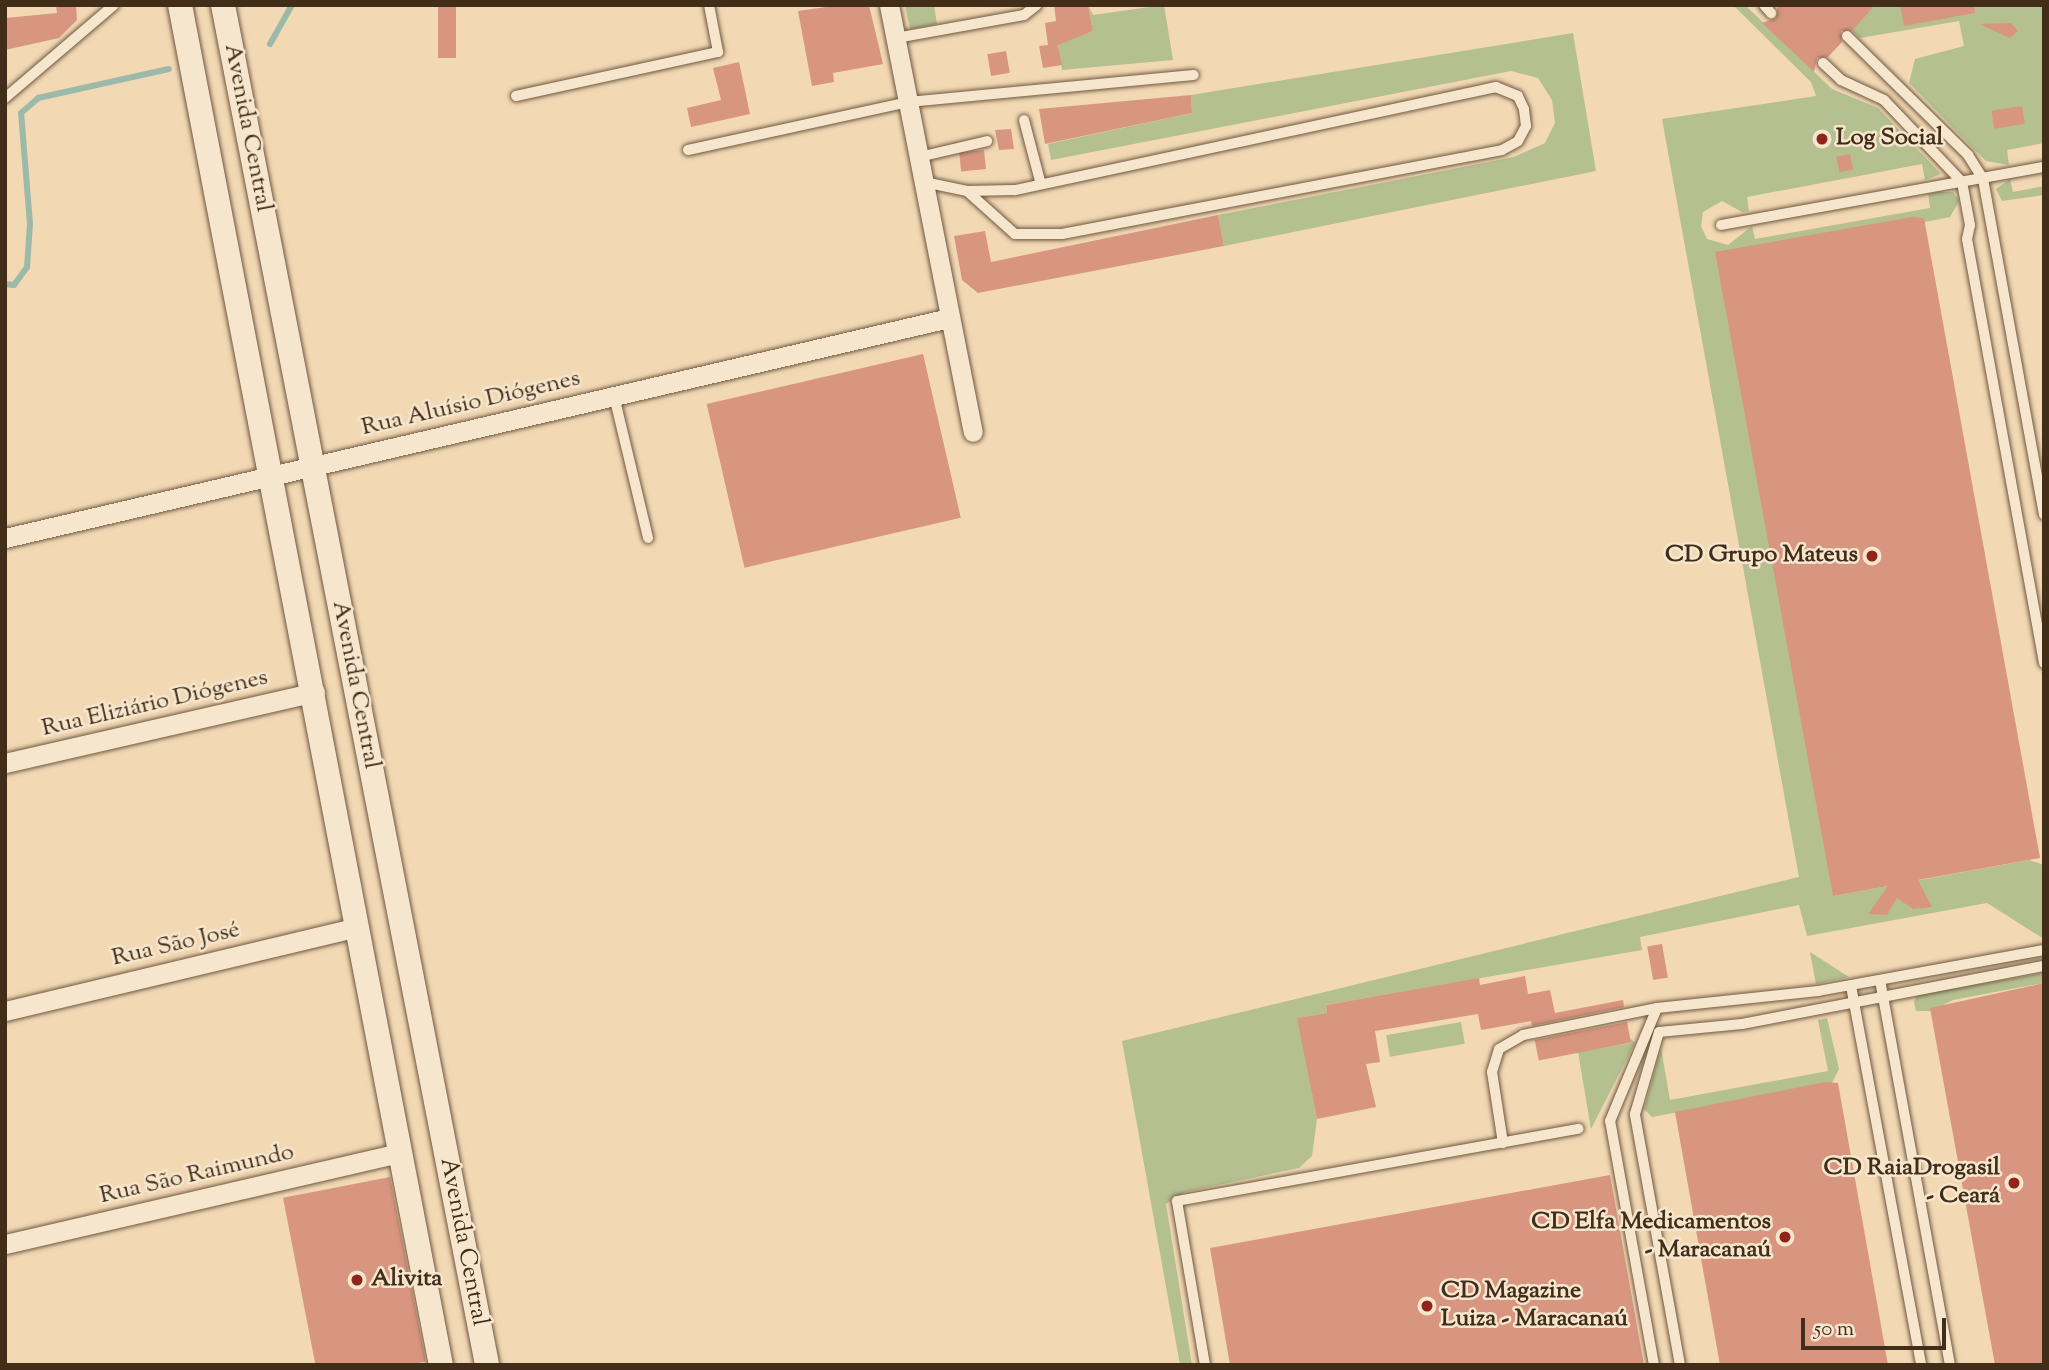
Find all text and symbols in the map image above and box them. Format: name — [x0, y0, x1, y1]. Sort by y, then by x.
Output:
street label: Avenida Central — [217, 42, 277, 214]
place label: Log Social — [1836, 125, 1943, 153]
marker: Log Social — [1814, 131, 1830, 147]
street label: Rua Aluísio Diógenes — [359, 365, 583, 443]
place label: CD Grupo Mateus — [1665, 542, 1858, 570]
marker: CD Grupo Mateus — [1864, 548, 1880, 564]
street label: Avenida Central — [325, 599, 385, 771]
street label: Rua Eliziário Diógenes — [39, 664, 271, 744]
street label: Rua São José — [109, 916, 243, 974]
street label: Rua São Raimundo — [97, 1139, 297, 1211]
place label: CD RaiaDrogasil - Ceará — [1823, 1155, 2000, 1211]
street label: Avenida Central — [433, 1156, 493, 1328]
marker: CD RaiaDrogasil - Ceará — [2006, 1175, 2022, 1191]
place label: CD Elfa Medicamentos - Maracanaú — [1531, 1209, 1771, 1265]
marker: CD Elfa Medicamentos - Maracanaú — [1777, 1229, 1793, 1245]
place label: Alivita — [371, 1266, 442, 1294]
marker: Alivita — [349, 1272, 365, 1288]
place label: CD Magazine Luiza - Maracanaú — [1441, 1278, 1628, 1334]
marker: CD Magazine Luiza - Maracanaú — [1419, 1298, 1435, 1314]
scale bar — [1804, 1304, 1949, 1348]
text: 50 m — [1814, 1315, 1854, 1345]

